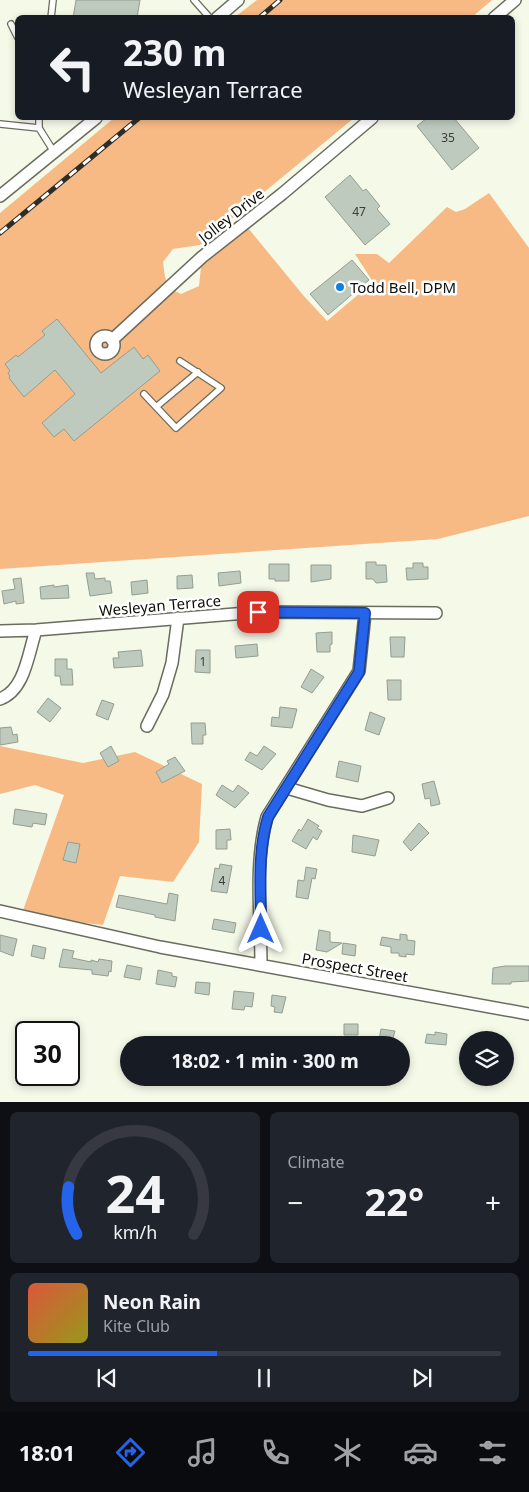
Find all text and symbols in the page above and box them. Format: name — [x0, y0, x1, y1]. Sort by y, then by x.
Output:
text: 230 m — [123, 29, 226, 76]
icon: left — [40, 35, 105, 100]
text: Wesleyan Terrace — [123, 74, 303, 104]
house number: 35 — [441, 129, 455, 146]
street label: Jolley Drive — [193, 183, 268, 248]
house number: 47 — [352, 203, 366, 220]
place label: Todd Bell, DPM — [350, 277, 456, 297]
marker: Todd Bell, DPM — [334, 281, 346, 293]
street label: Wesleyan Terrace — [98, 590, 222, 620]
pin — [237, 591, 279, 633]
icon: arrive — [244, 598, 272, 626]
house number: 1 — [200, 653, 206, 670]
house number: 4 — [219, 872, 226, 889]
position arrow — [234, 902, 286, 954]
street label: Prospect Street — [300, 948, 410, 986]
speed limit sign: 30 — [15, 1021, 80, 1086]
map controls — [459, 1031, 514, 1086]
button: layers — [459, 1031, 514, 1086]
text: 18:02 · 1 min · 300 m — [171, 1048, 359, 1074]
text: Climate — [288, 1151, 345, 1173]
text: 24 — [105, 1157, 165, 1228]
text: 22° — [364, 1175, 424, 1227]
text: − — [288, 1183, 304, 1221]
text: + — [485, 1183, 501, 1221]
text: km/h — [113, 1220, 157, 1244]
text: Neon Rain — [103, 1289, 201, 1315]
text: Kite Club — [103, 1315, 170, 1337]
icon: previous — [93, 1364, 121, 1392]
icon: pause — [250, 1364, 278, 1392]
icon: next — [408, 1364, 436, 1392]
icon: directions — [113, 1435, 148, 1470]
icon: music — [185, 1435, 220, 1470]
icon: phone — [258, 1435, 293, 1470]
icon: climate — [330, 1435, 365, 1470]
icon: car — [403, 1435, 438, 1470]
icon: filters — [475, 1435, 510, 1470]
text: 18:01 — [19, 1437, 75, 1467]

